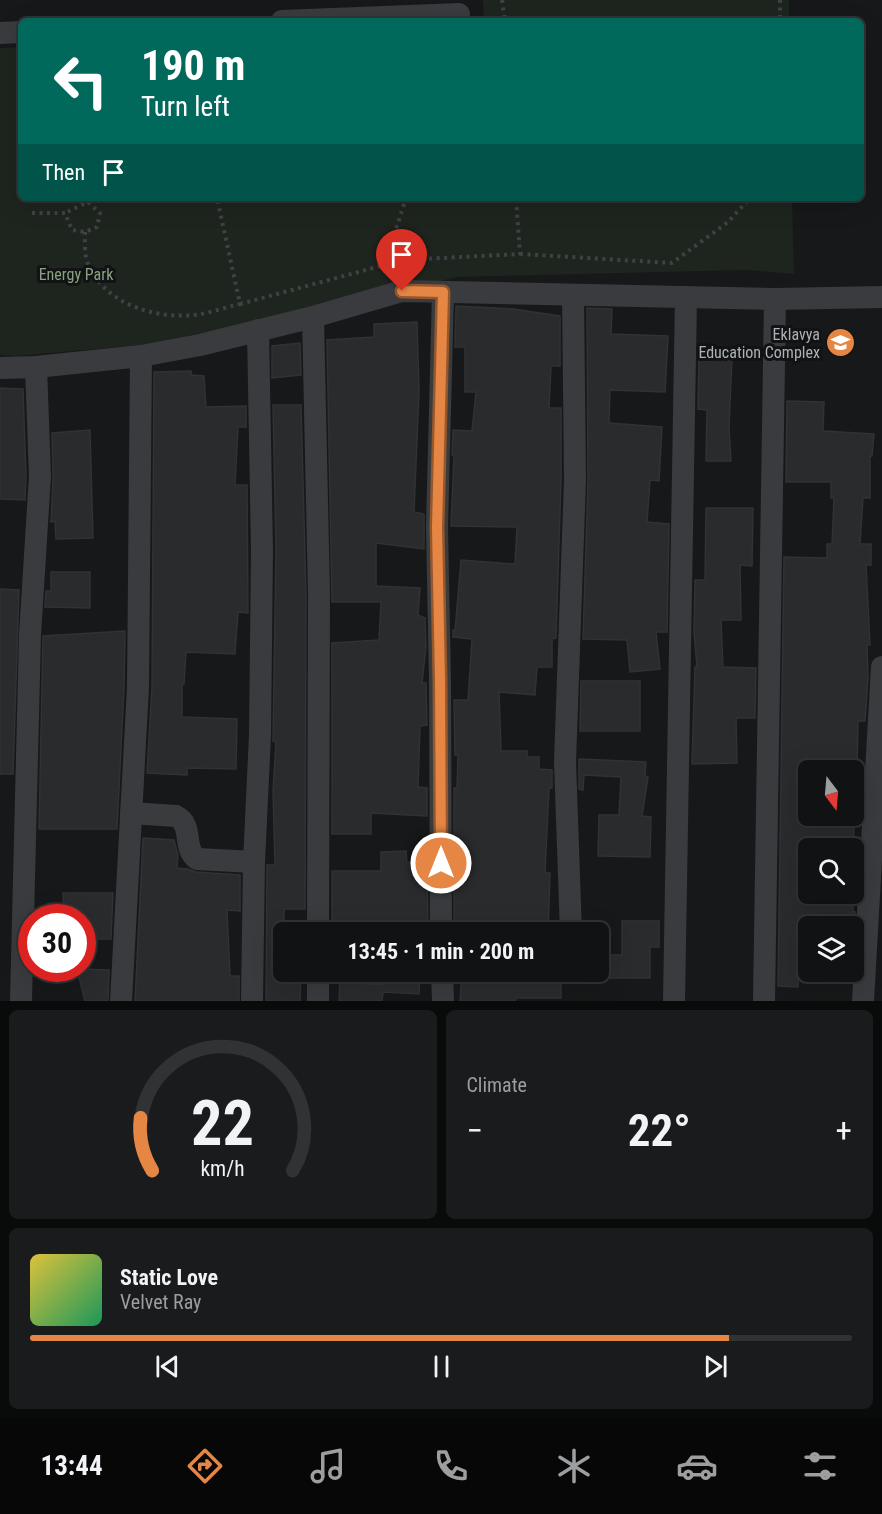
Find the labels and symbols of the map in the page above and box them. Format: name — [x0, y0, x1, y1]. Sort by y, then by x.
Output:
pin — [376, 229, 427, 291]
park label: Energy Park — [39, 265, 114, 284]
place label: Eklavya Education Complex — [698, 325, 820, 362]
school or university icon: Eklavya Education Complex — [825, 327, 857, 359]
north arrow — [798, 760, 864, 826]
position arrow — [409, 831, 473, 895]
speed limit sign: 30 — [18, 904, 96, 982]

